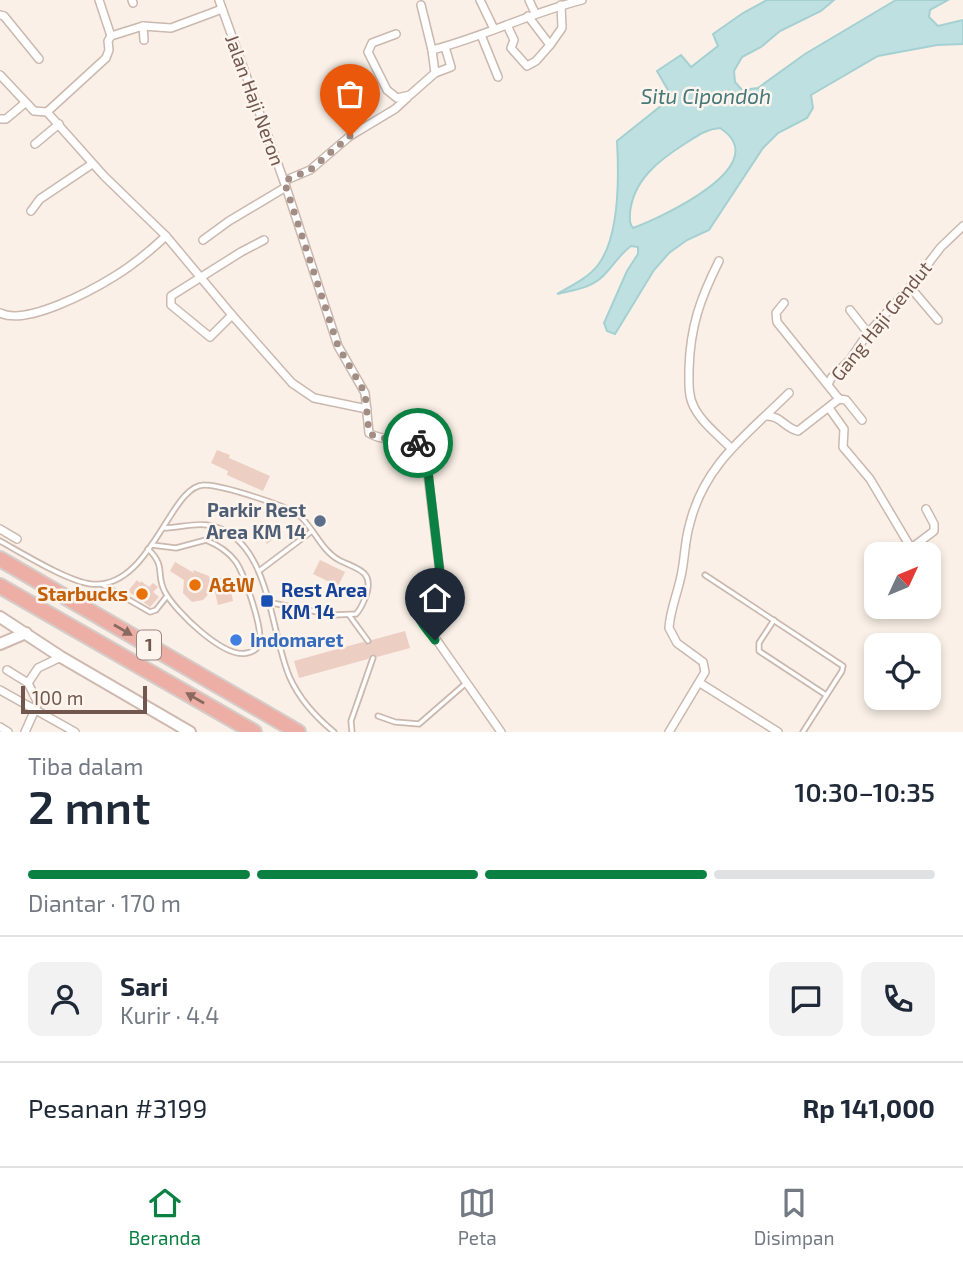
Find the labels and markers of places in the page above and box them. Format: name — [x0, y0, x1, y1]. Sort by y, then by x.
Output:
pin — [320, 64, 380, 136]
place label: Parkir Rest Area KM 14 — [206, 498, 306, 543]
marker: Parkir Rest Area KM 14 — [312, 513, 328, 529]
pin — [405, 568, 465, 640]
place label: A&W — [209, 573, 255, 596]
marker: A&W — [187, 577, 203, 593]
place label: Rest Area KM 14 — [281, 578, 367, 623]
place label: Starbucks — [37, 582, 128, 605]
marker: Starbucks — [134, 586, 150, 602]
marker: Rest Area KM 14 — [259, 593, 275, 609]
place label: Indomaret — [250, 628, 344, 651]
marker: Indomaret — [228, 632, 244, 648]

